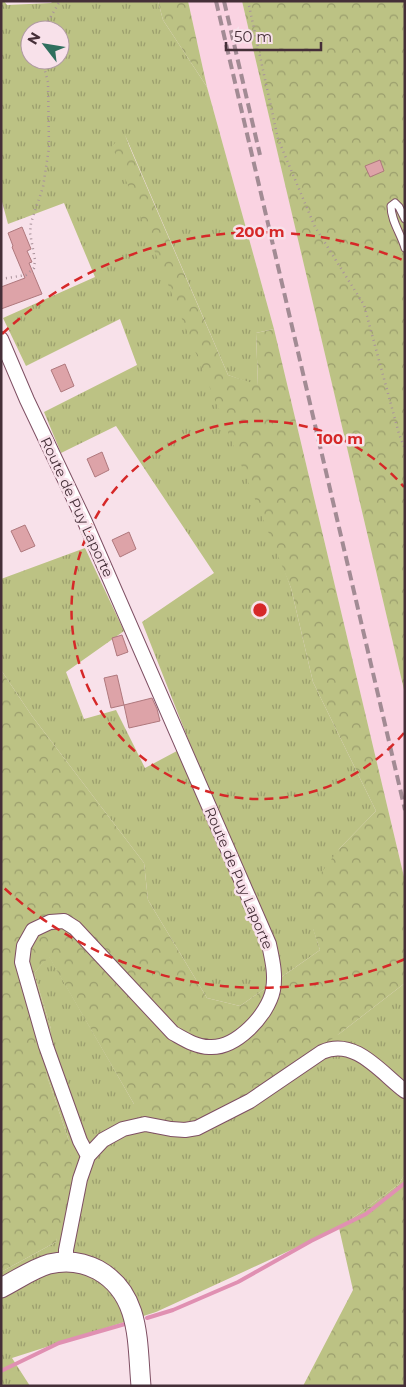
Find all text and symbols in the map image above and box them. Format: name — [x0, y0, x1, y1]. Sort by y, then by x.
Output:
north arrow — [20, 20, 70, 70]
scale bar — [226, 20, 321, 52]
text: 50 m — [234, 27, 272, 46]
text: N — [23, 29, 44, 48]
text: 200 m — [235, 222, 285, 241]
text: 100 m — [317, 429, 363, 448]
street label: Route de Puy Laporte — [37, 434, 117, 580]
centre of rings — [251, 601, 269, 619]
street label: Route de Puy Laporte — [201, 804, 277, 952]

